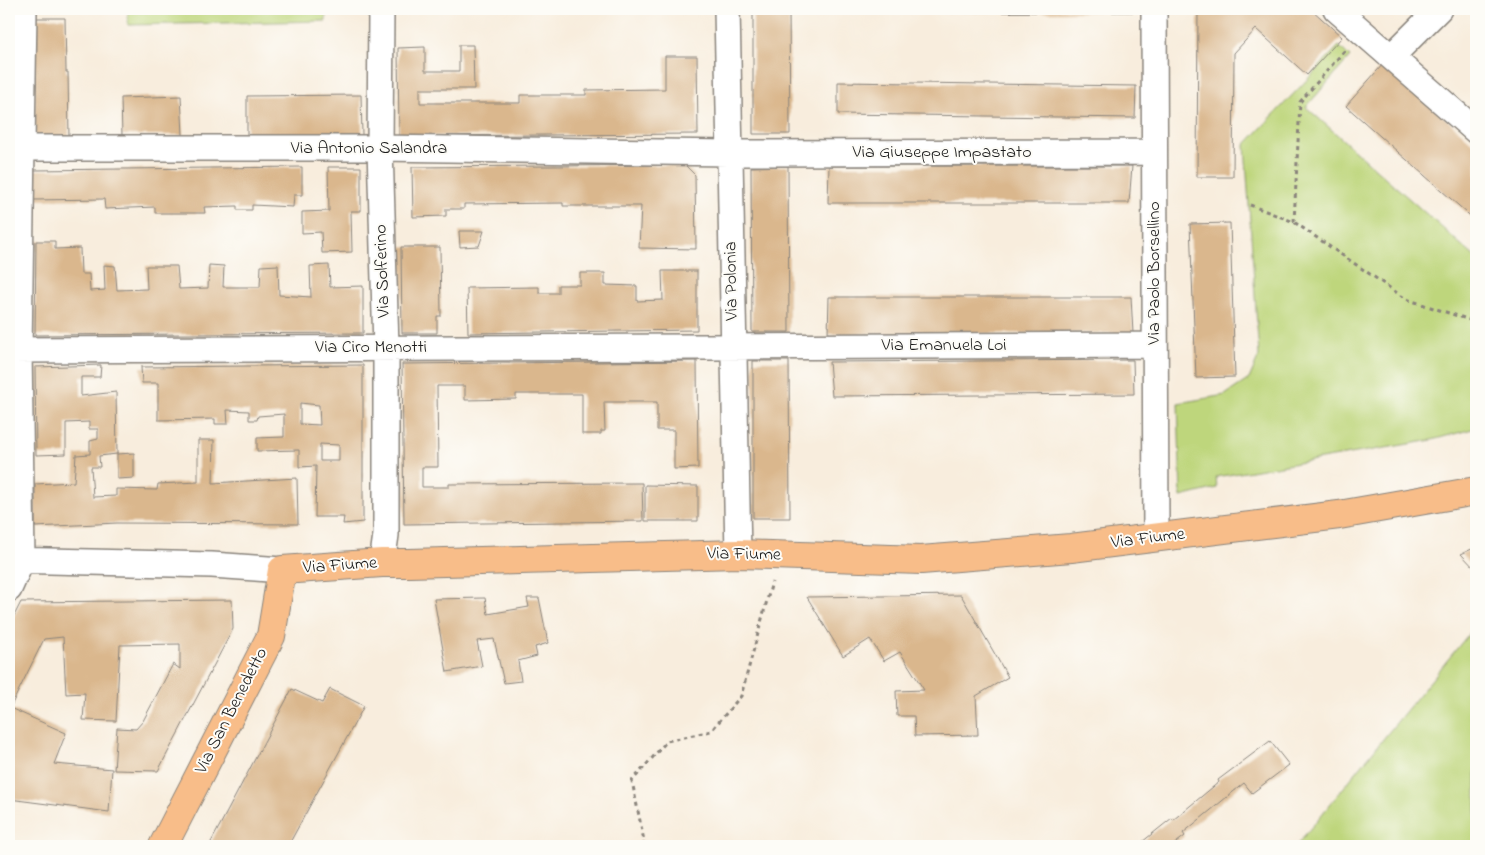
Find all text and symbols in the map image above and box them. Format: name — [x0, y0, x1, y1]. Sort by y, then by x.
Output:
street label: Via Antonio Salandra — [290, 136, 447, 162]
street label: Via Giuseppe Impastato — [851, 140, 1032, 166]
street label: Via Paolo Borsellino — [1142, 201, 1168, 346]
street label: Via Solferino — [368, 224, 398, 319]
street label: Via Polonia — [718, 241, 746, 322]
street label: Via Emanuela Loi — [880, 333, 1007, 359]
street label: Via Ciro Menotti — [314, 335, 427, 361]
street label: Via Fiume — [1109, 521, 1187, 557]
street label: Via Fiume — [706, 541, 782, 569]
street label: Via Fiume — [301, 550, 379, 582]
street label: Via San Benedetto — [189, 644, 275, 779]

